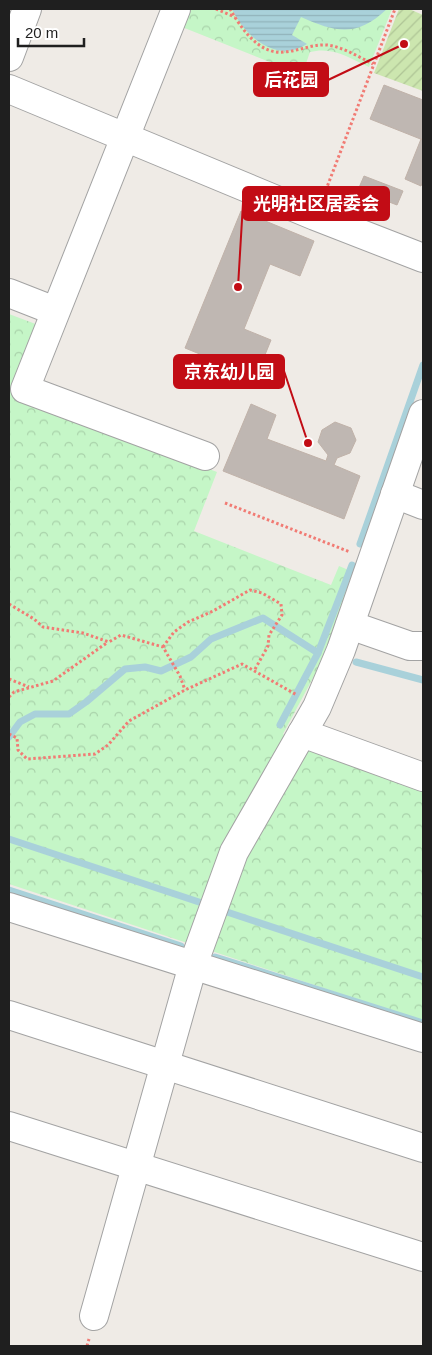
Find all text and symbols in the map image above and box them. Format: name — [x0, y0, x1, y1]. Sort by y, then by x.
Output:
scale bar — [18, 15, 84, 47]
text: 20 m — [25, 24, 58, 41]
callout: 后花园 — [254, 63, 328, 96]
text: 后花园 — [264, 70, 318, 90]
callout: 光明社区居委会 — [243, 187, 389, 220]
text: 光明社区居委会 — [253, 194, 379, 214]
callout: 京东幼儿园 — [174, 355, 284, 388]
text: 京东幼儿园 — [184, 362, 274, 382]

